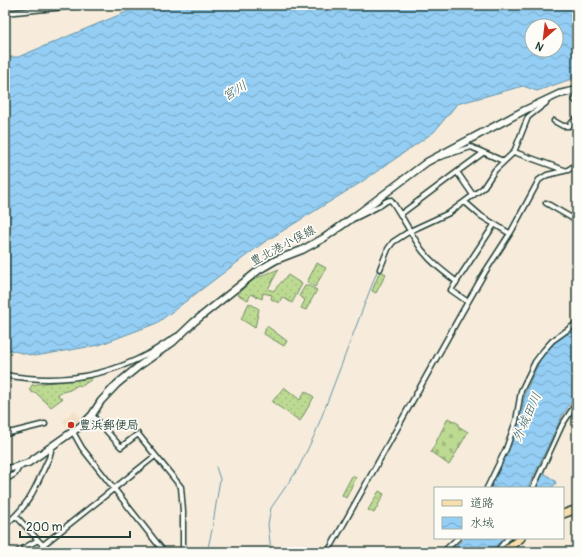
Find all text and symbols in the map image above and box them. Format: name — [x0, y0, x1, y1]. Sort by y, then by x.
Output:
north arrow — [524, 18, 564, 58]
text: N — [533, 39, 546, 54]
water label: 宮川 — [220, 77, 250, 105]
street label: 豊北港小俣線 — [248, 222, 318, 270]
water label: 外城田川 — [509, 390, 545, 444]
place label: 豊浜郵便局 — [79, 418, 139, 433]
marker: 豊浜郵便局 — [66, 420, 76, 430]
legend — [434, 487, 564, 539]
text: 道路 — [470, 496, 494, 511]
scale bar — [20, 513, 130, 539]
text: 水域 — [470, 516, 494, 531]
text: 200 m — [26, 520, 63, 535]

